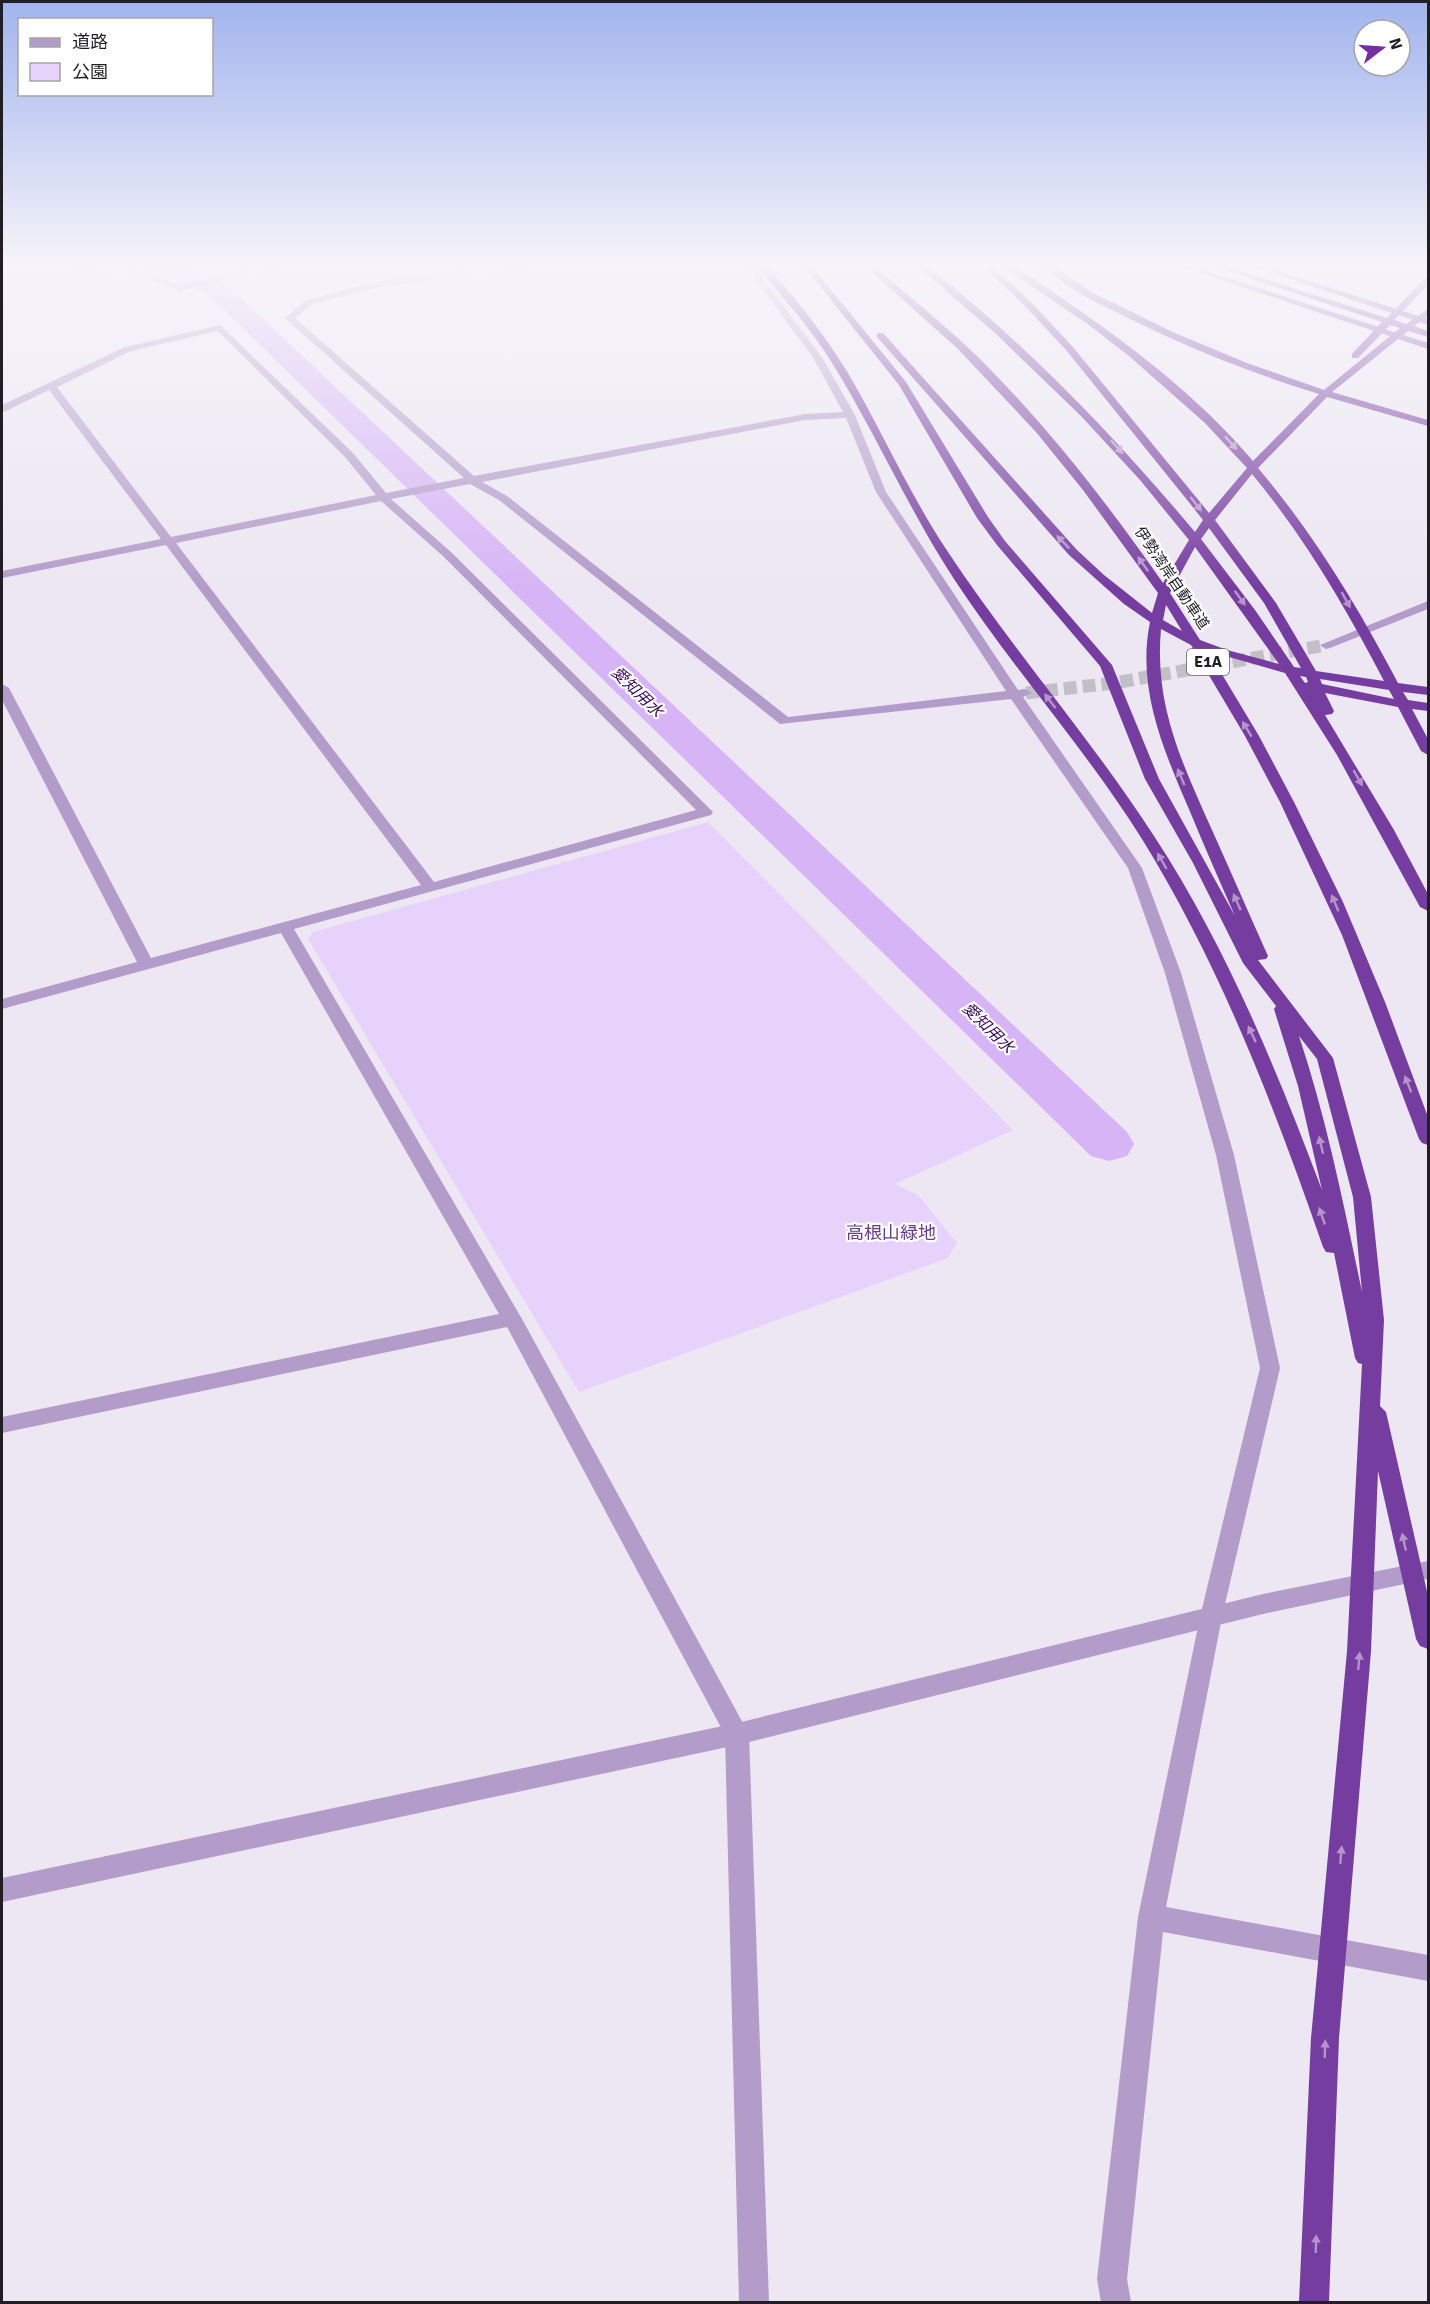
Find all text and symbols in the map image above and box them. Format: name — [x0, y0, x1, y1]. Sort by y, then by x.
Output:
legend — [18, 18, 213, 96]
north arrow — [1352, 18, 1412, 78]
text: 道路 — [72, 31, 108, 53]
text: N — [1384, 36, 1407, 52]
text: 公園 — [72, 61, 108, 83]
one-way arrow — [1224, 435, 1237, 450]
one-way arrow — [1110, 439, 1123, 454]
one-way arrow — [1189, 497, 1201, 512]
street label: 伊勢湾岸自動車道 — [1131, 523, 1213, 633]
one-way arrow — [1056, 535, 1071, 549]
one-way arrow — [1137, 557, 1149, 573]
one-way arrow — [1234, 589, 1246, 605]
one-way arrow — [1341, 592, 1351, 609]
road number: E1A — [1187, 649, 1229, 675]
water label: 愛知用水 — [607, 663, 668, 723]
one-way arrow — [1045, 694, 1057, 709]
one-way arrow — [1242, 721, 1253, 737]
one-way arrow — [1177, 768, 1186, 785]
one-way arrow — [1353, 770, 1363, 787]
one-way arrow — [1157, 852, 1167, 869]
one-way arrow — [1232, 894, 1241, 911]
one-way arrow — [1330, 894, 1339, 912]
water label: 愛知用水 — [958, 999, 1019, 1059]
one-way arrow — [1247, 1026, 1256, 1043]
one-way arrow — [1403, 1075, 1412, 1093]
one-way arrow — [1316, 1136, 1325, 1155]
one-way arrow — [1317, 1207, 1327, 1225]
park label: 高根山緑地 — [846, 1222, 936, 1244]
one-way arrow — [1399, 1532, 1408, 1551]
one-way arrow — [1354, 1651, 1363, 1670]
one-way arrow — [1336, 1845, 1346, 1864]
one-way arrow — [1320, 2040, 1329, 2059]
one-way arrow — [1312, 2235, 1321, 2254]

